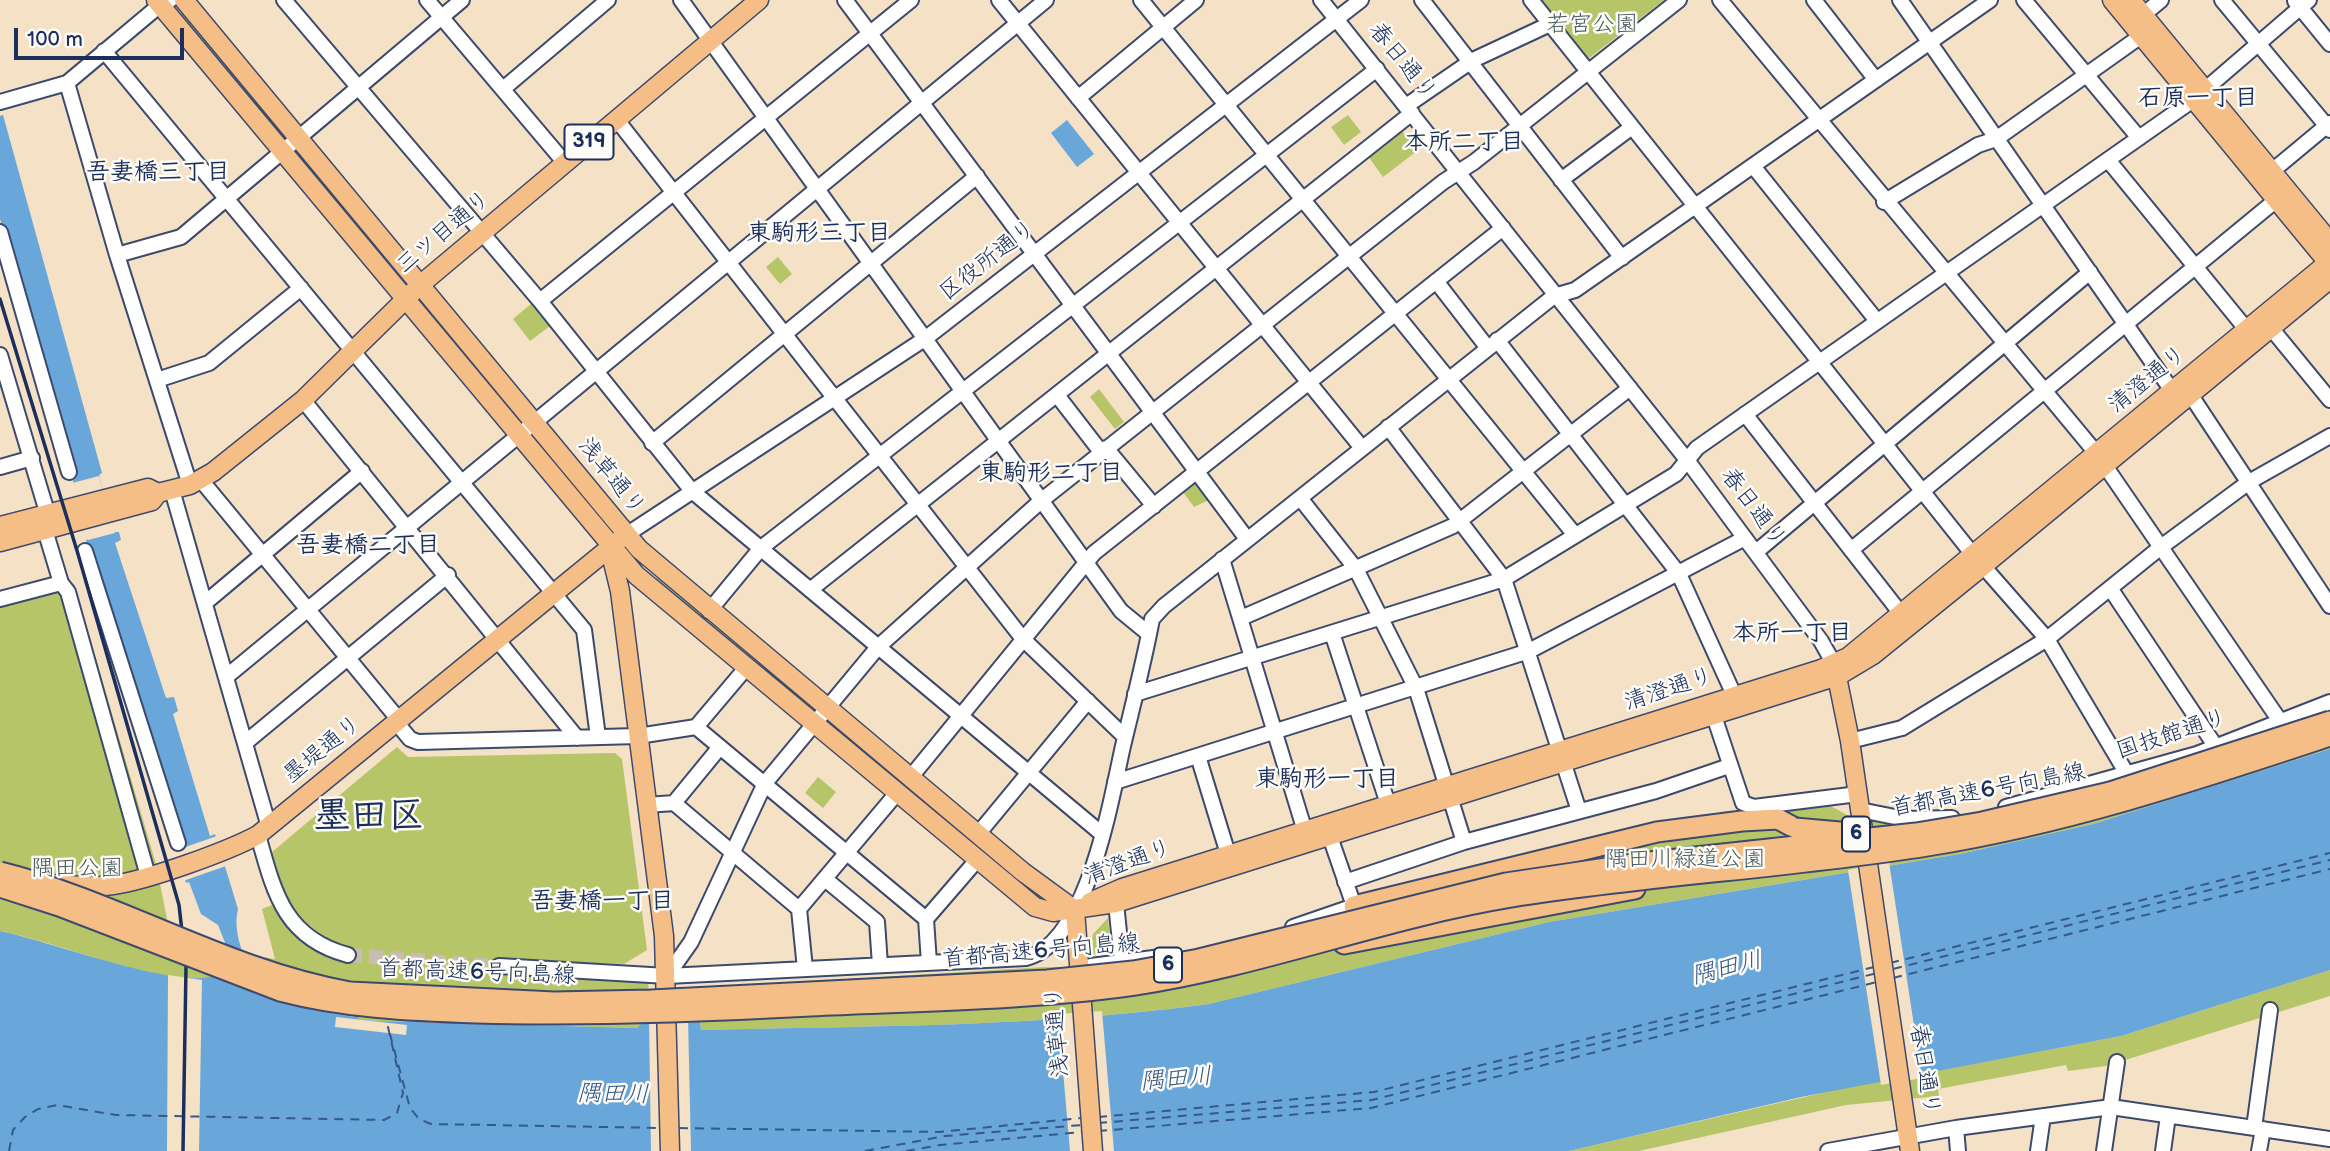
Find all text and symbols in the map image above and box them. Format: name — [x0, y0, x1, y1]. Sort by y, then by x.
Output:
park label: 若宮公園 — [1546, 11, 1638, 39]
scale bar — [18, 14, 187, 58]
street label: 春日通り — [1362, 18, 1442, 106]
text: 100 m — [27, 27, 83, 52]
district label: 石原一丁目 — [2138, 85, 2258, 113]
road number: 319 — [564, 124, 614, 160]
district label: 本所二丁目 — [1404, 129, 1524, 157]
district label: 吾妻橋三丁目 — [86, 159, 230, 187]
street label: 三ツ目通り — [391, 185, 497, 281]
street label: 区役所通り — [934, 215, 1042, 307]
district label: 東駒形三丁目 — [747, 220, 891, 248]
street label: 清澄通り — [2104, 340, 2192, 420]
street label: 浅草通り — [571, 433, 651, 521]
district label: 東駒形二丁目 — [979, 460, 1123, 488]
street label: 春日通り — [1714, 463, 1792, 553]
district label: 吾妻橋二丁目 — [296, 532, 440, 560]
district label: 本所一丁目 — [1732, 620, 1852, 648]
street label: 清澄通り — [1621, 663, 1717, 717]
street label: 国技館通り — [2113, 704, 2231, 766]
street label: 墨堤通り — [279, 710, 367, 790]
street label: 首都高速6号向島線 — [1888, 759, 2088, 823]
district label: 東駒形一丁目 — [1255, 766, 1399, 794]
district label: 墨田区 — [314, 796, 424, 840]
road number: 6 — [1842, 816, 1870, 852]
street label: 清澄通り — [1080, 834, 1176, 892]
park label: 隅田川緑道公園 — [1605, 846, 1765, 874]
park label: 隅田公園 — [31, 855, 123, 883]
district label: 吾妻橋一丁目 — [530, 888, 674, 916]
street label: 首都高速6号向島線 — [941, 930, 1141, 974]
water label: 隅田川 — [1689, 946, 1765, 992]
road number: 6 — [1154, 948, 1182, 982]
street label: 首都高速6号向島線 — [378, 956, 576, 990]
street label: 浅草通り — [1040, 985, 1076, 1079]
street label: 春日通り — [1903, 1022, 1945, 1118]
water label: 隅田川 — [1139, 1063, 1213, 1097]
water label: 隅田川 — [577, 1080, 649, 1110]

